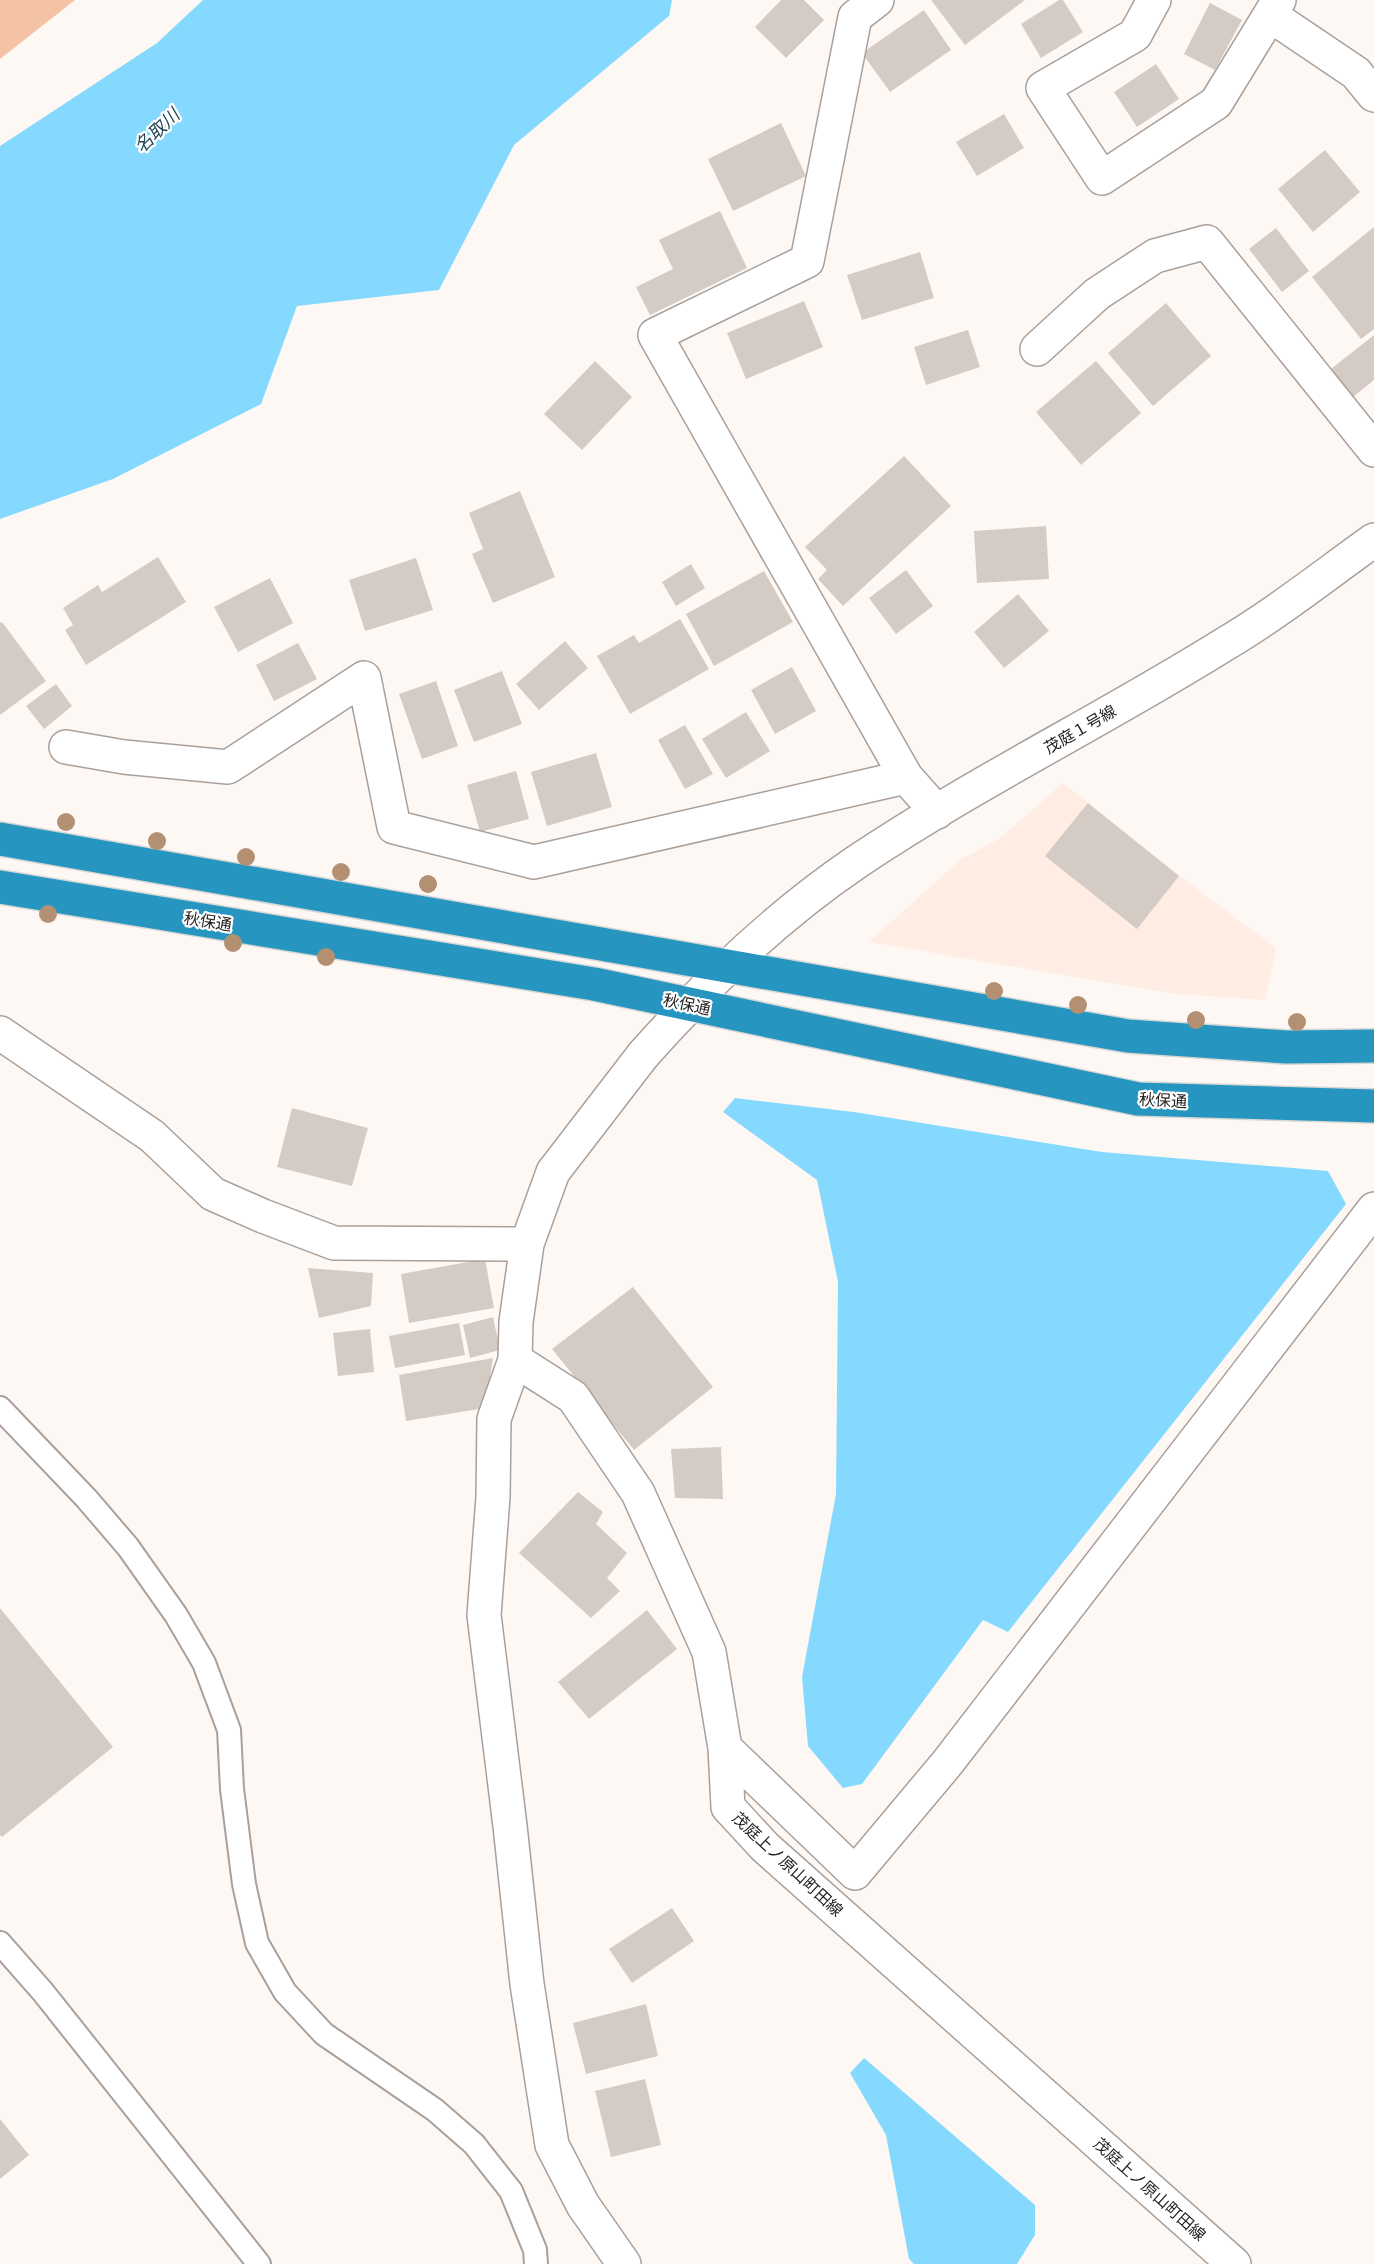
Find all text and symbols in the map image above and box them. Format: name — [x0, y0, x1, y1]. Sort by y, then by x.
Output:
water label: 名取川 — [129, 102, 186, 158]
street label: 茂庭１号線 — [1040, 700, 1120, 758]
street label: 秋保通 — [183, 907, 233, 935]
street label: 秋保通 — [661, 989, 713, 1019]
street label: 秋保通 — [1139, 1089, 1187, 1111]
street label: 茂庭上ノ原山町田線 — [729, 1808, 847, 1920]
street label: 茂庭上ノ原山町田線 — [1090, 2133, 1210, 2245]

